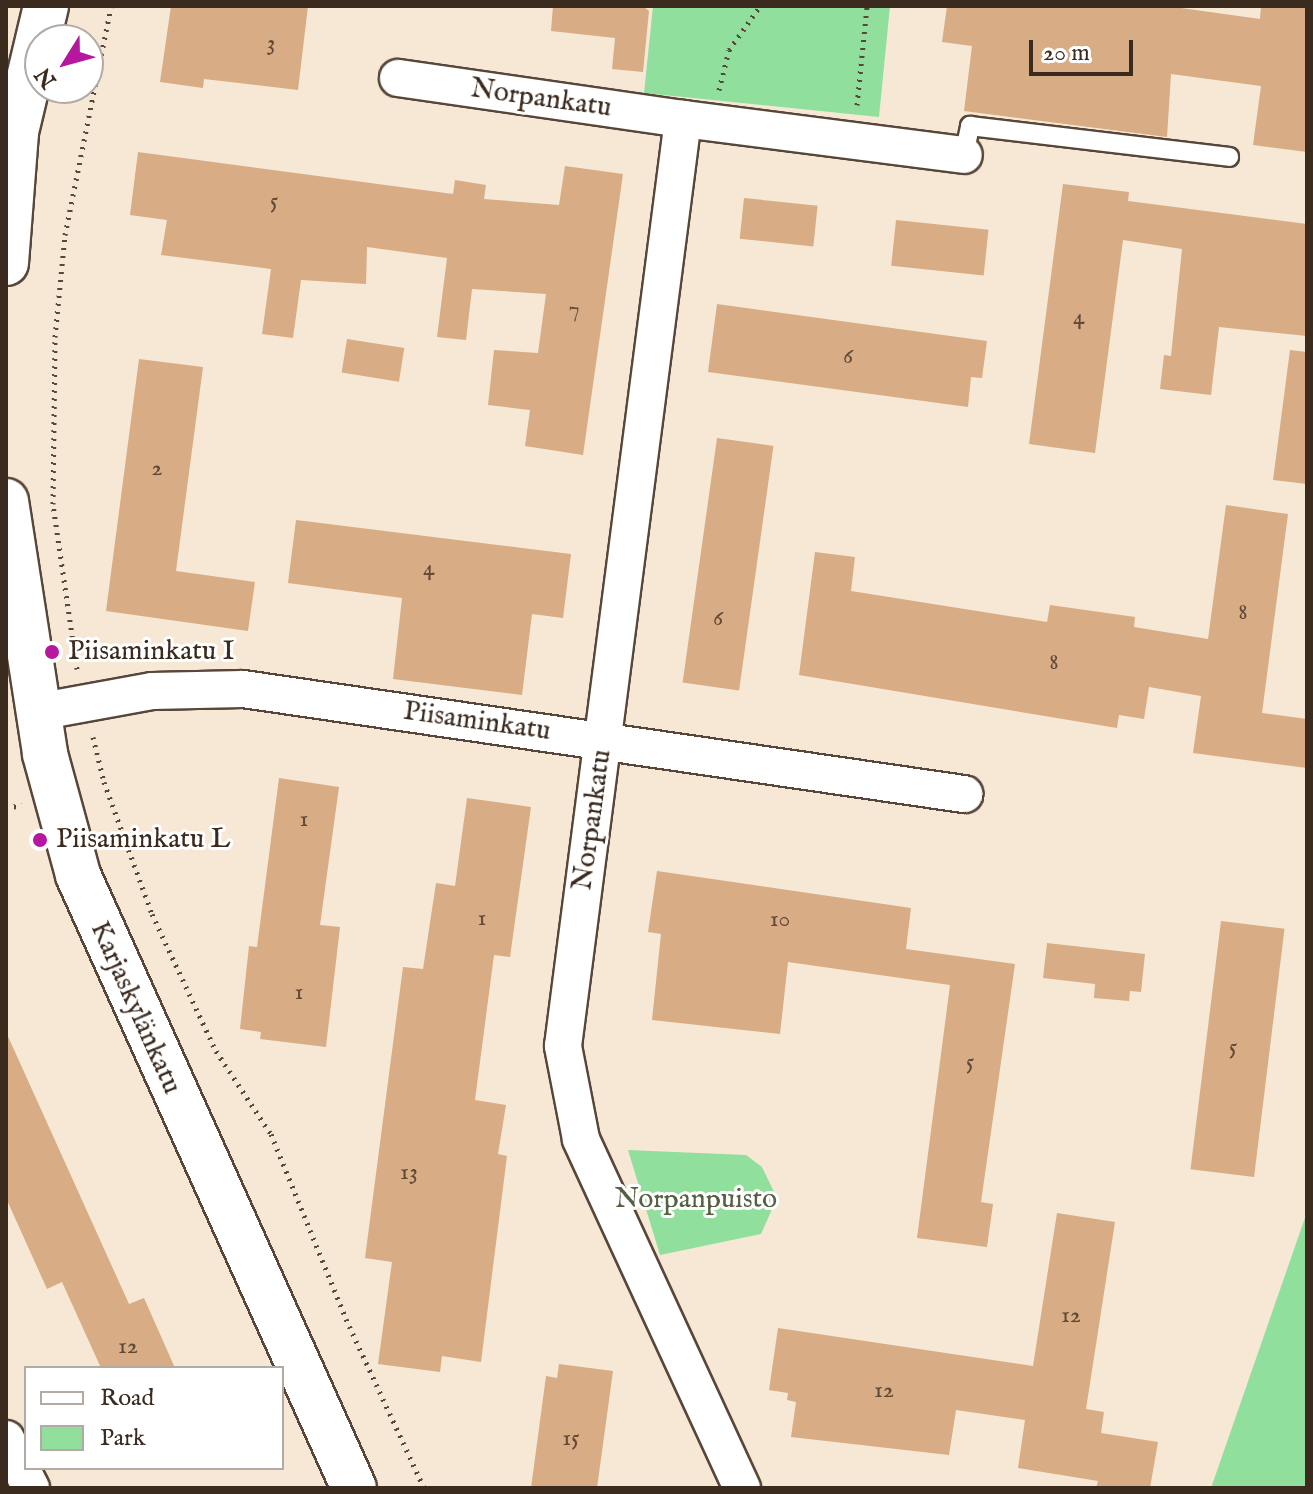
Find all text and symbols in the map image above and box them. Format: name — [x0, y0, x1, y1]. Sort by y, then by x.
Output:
north arrow — [24, 24, 104, 104]
scale bar — [1033, 24, 1137, 74]
house number: 3 — [267, 30, 275, 58]
text: 20 m — [1043, 38, 1090, 69]
text: N — [30, 61, 63, 93]
street label: Norpankatu — [468, 72, 614, 126]
house number: 5 — [270, 188, 278, 216]
house number: 7 — [568, 296, 580, 324]
house number: 4 — [1073, 304, 1085, 332]
house number: 6 — [843, 343, 853, 371]
house number: 2 — [151, 455, 163, 483]
house number: 4 — [423, 555, 435, 583]
house number: 8 — [1238, 599, 1248, 627]
house number: 6 — [713, 605, 723, 633]
place label: Piisaminkatu I — [68, 635, 235, 669]
marker: Piisaminkatu I — [43, 643, 61, 661]
house number: 8 — [1049, 649, 1059, 677]
street label: Piisaminkatu — [401, 695, 553, 749]
street label: Norpankatu — [566, 747, 620, 893]
house number: 1 — [300, 806, 308, 834]
place label: Piisaminkatu L — [56, 823, 230, 857]
marker: Piisaminkatu L — [31, 831, 49, 849]
house number: 1 — [478, 905, 486, 933]
house number: 10 — [770, 906, 790, 934]
street label: Karjaskylänkatu — [82, 916, 188, 1100]
house number: 1 — [295, 979, 303, 1007]
house number: 5 — [1229, 1034, 1237, 1062]
house number: 5 — [966, 1049, 974, 1077]
house number: 13 — [400, 1159, 418, 1187]
park label: Norpanpuisto — [615, 1183, 777, 1217]
house number: 12 — [1061, 1302, 1081, 1330]
house number: 12 — [118, 1333, 138, 1361]
legend — [24, 1366, 284, 1470]
house number: 12 — [874, 1377, 894, 1405]
text: Road — [100, 1383, 154, 1414]
text: Park — [100, 1423, 146, 1454]
house number: 15 — [562, 1425, 580, 1453]

